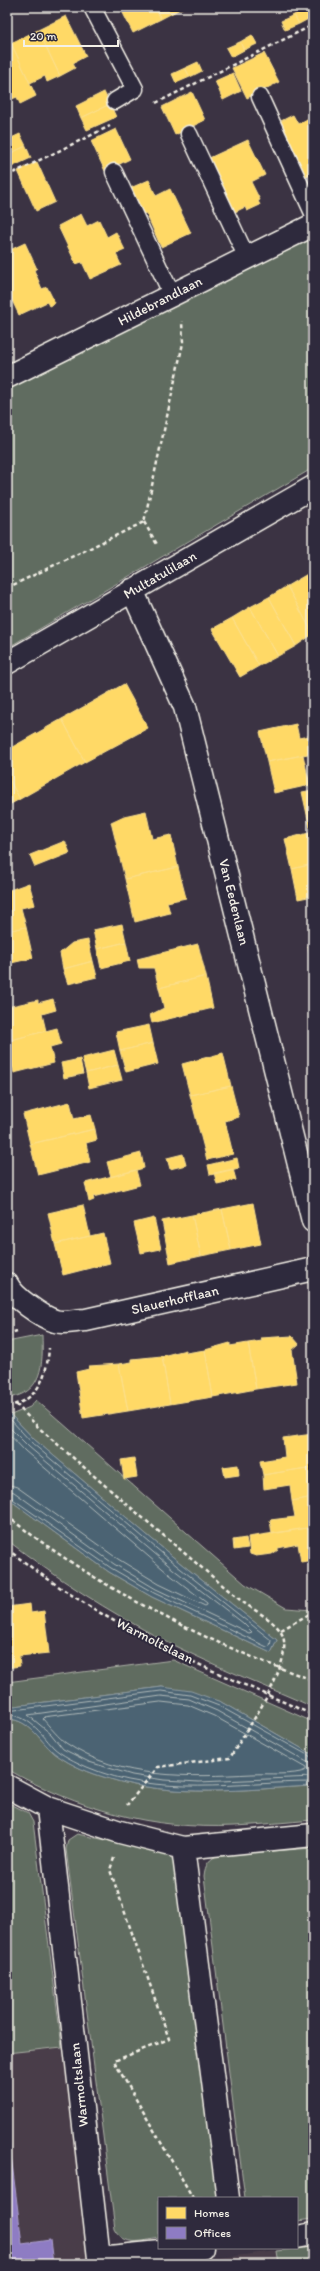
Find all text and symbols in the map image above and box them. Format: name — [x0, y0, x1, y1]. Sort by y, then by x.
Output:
scale bar — [24, 22, 118, 48]
text: 20 m — [30, 29, 57, 43]
street label: Hildebrandlaan — [115, 272, 205, 330]
street label: Multatulilaan — [120, 547, 200, 603]
street label: Van Eedenlaan — [215, 857, 253, 947]
street label: Slauerhofflaan — [130, 1282, 221, 1318]
street label: Warmoltslaan — [113, 1614, 197, 1668]
street label: Warmoltslaan — [66, 2042, 92, 2128]
legend — [158, 2197, 298, 2249]
text: Homes — [194, 2206, 230, 2220]
text: Offices — [194, 2226, 231, 2240]

